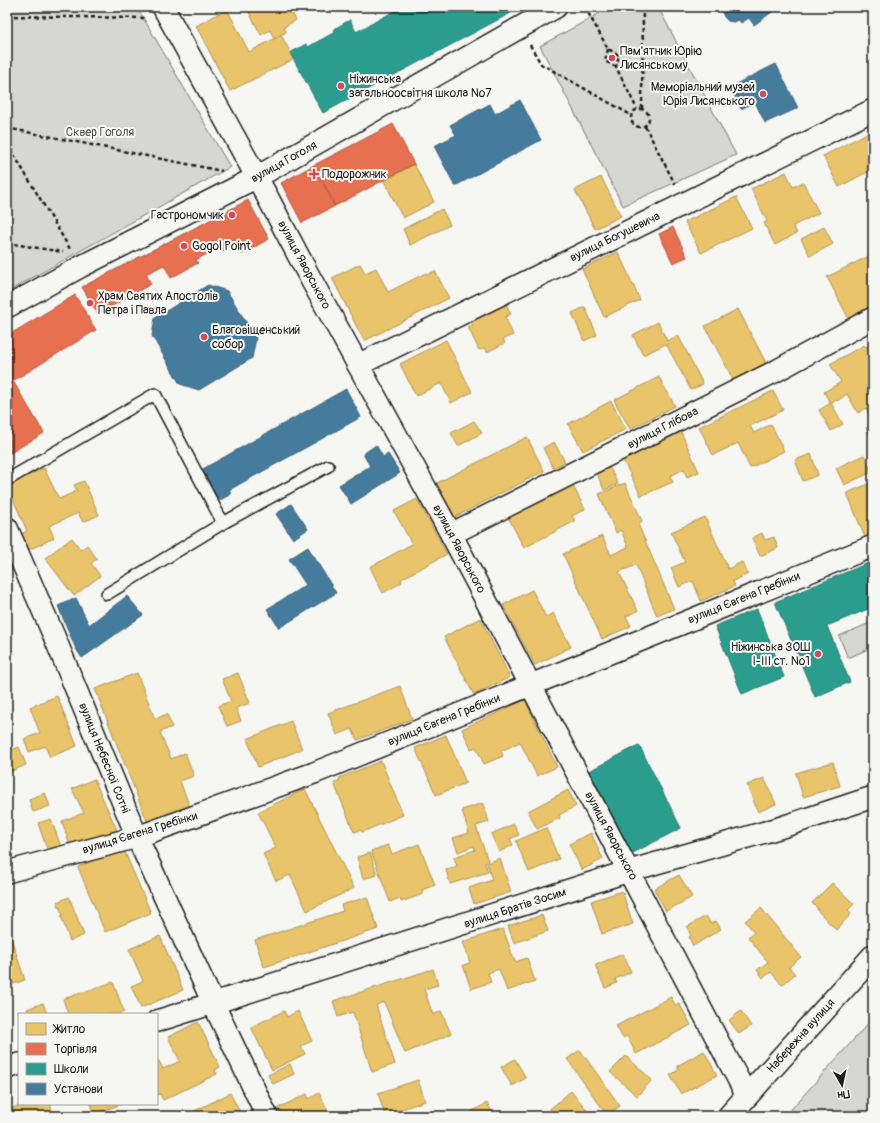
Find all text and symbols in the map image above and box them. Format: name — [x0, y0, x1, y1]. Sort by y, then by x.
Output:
place label: Пам'ятник Юрію Лисянському — [619, 44, 702, 73]
marker: Пам'ятник Юрію Лисянському — [607, 53, 617, 63]
place label: Ніжинська загальноосвітня школа №7 — [349, 72, 492, 101]
place label: Меморіальний музей Юрія Лисянського — [651, 80, 756, 109]
marker: Ніжинська загальноосвітня школа №7 — [336, 81, 346, 91]
marker: Меморіальний музей Юрія Лисянського — [758, 89, 768, 99]
park label: Сквер Гоголя — [66, 125, 135, 140]
street label: вулиця Гоголя — [248, 138, 320, 186]
place label: Подорожник — [322, 167, 387, 182]
marker: Подорожник — [309, 169, 319, 179]
place label: Гастрономчик — [151, 208, 224, 223]
street label: вулиця Богушевича — [567, 208, 663, 265]
marker: Гастрономчик — [227, 210, 237, 220]
street label: вулиця Яворського — [274, 218, 334, 312]
place label: Gogol Point — [192, 239, 251, 254]
marker: Gogol Point — [179, 241, 189, 251]
place label: Храм Святих Апостолів Петра і Павла — [98, 289, 218, 318]
marker: Храм Святих Апостолів Петра і Павла — [85, 298, 95, 308]
place label: Благовіщенський собор — [212, 323, 300, 352]
marker: Благовіщенський собор — [199, 332, 209, 342]
street label: вулиця Глібова — [625, 404, 701, 452]
street label: вулиця Яворського — [429, 502, 489, 596]
street label: вулиця Євгена Гребінки — [686, 568, 803, 627]
place label: Ніжинська ЗОШ І-ІІІ ст. №1 — [731, 640, 810, 669]
marker: Ніжинська ЗОШ І-ІІІ ст. №1 — [813, 649, 823, 659]
street label: вулиця Євгена Гребінки — [386, 690, 503, 749]
street label: вулиця Небесної Сотні — [75, 701, 133, 815]
street label: вулиця Яворського — [581, 789, 641, 883]
street label: вулиця Євгена Гребінки — [81, 808, 200, 858]
street label: вулиця Братів Зосим — [462, 884, 568, 932]
street label: Набережна вулиця — [764, 995, 839, 1076]
legend — [18, 1013, 158, 1105]
text: Житло — [52, 1022, 86, 1037]
text: Торгівля — [54, 1042, 97, 1057]
text: Школи — [54, 1062, 89, 1077]
north arrow — [822, 1065, 862, 1105]
text: Установи — [54, 1082, 103, 1097]
text: Пн — [836, 1087, 850, 1102]

